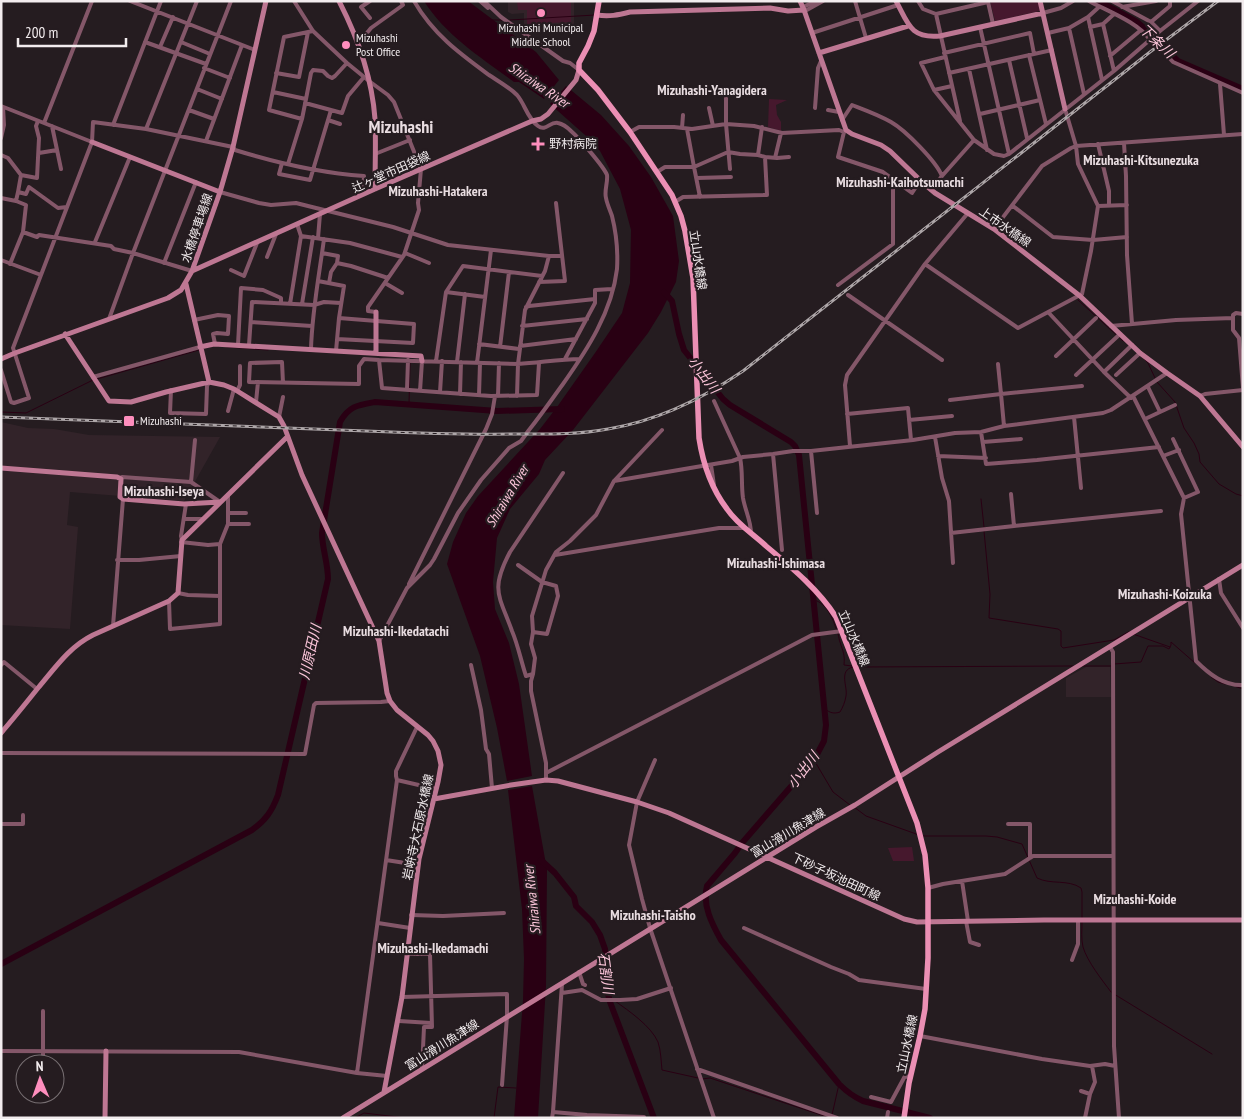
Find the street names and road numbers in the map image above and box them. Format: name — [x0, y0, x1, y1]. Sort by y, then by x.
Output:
street label: 辻ヶ堂市田袋線 — [349, 148, 432, 195]
street label: 水橋停車場線 — [178, 191, 215, 264]
street label: 上市水橋線 — [976, 203, 1034, 250]
street label: 立山水橋線 — [687, 229, 710, 291]
street label: 立山水橋線 — [836, 607, 873, 668]
street label: 岩峅寺大石原水橋線 — [399, 773, 436, 881]
street label: 富山滑川魚津線 — [748, 805, 828, 861]
street label: 下砂子坂池田町線 — [790, 849, 883, 904]
street label: 立山水橋線 — [893, 1013, 920, 1075]
street label: 富山滑川魚津線 — [402, 1016, 481, 1073]

